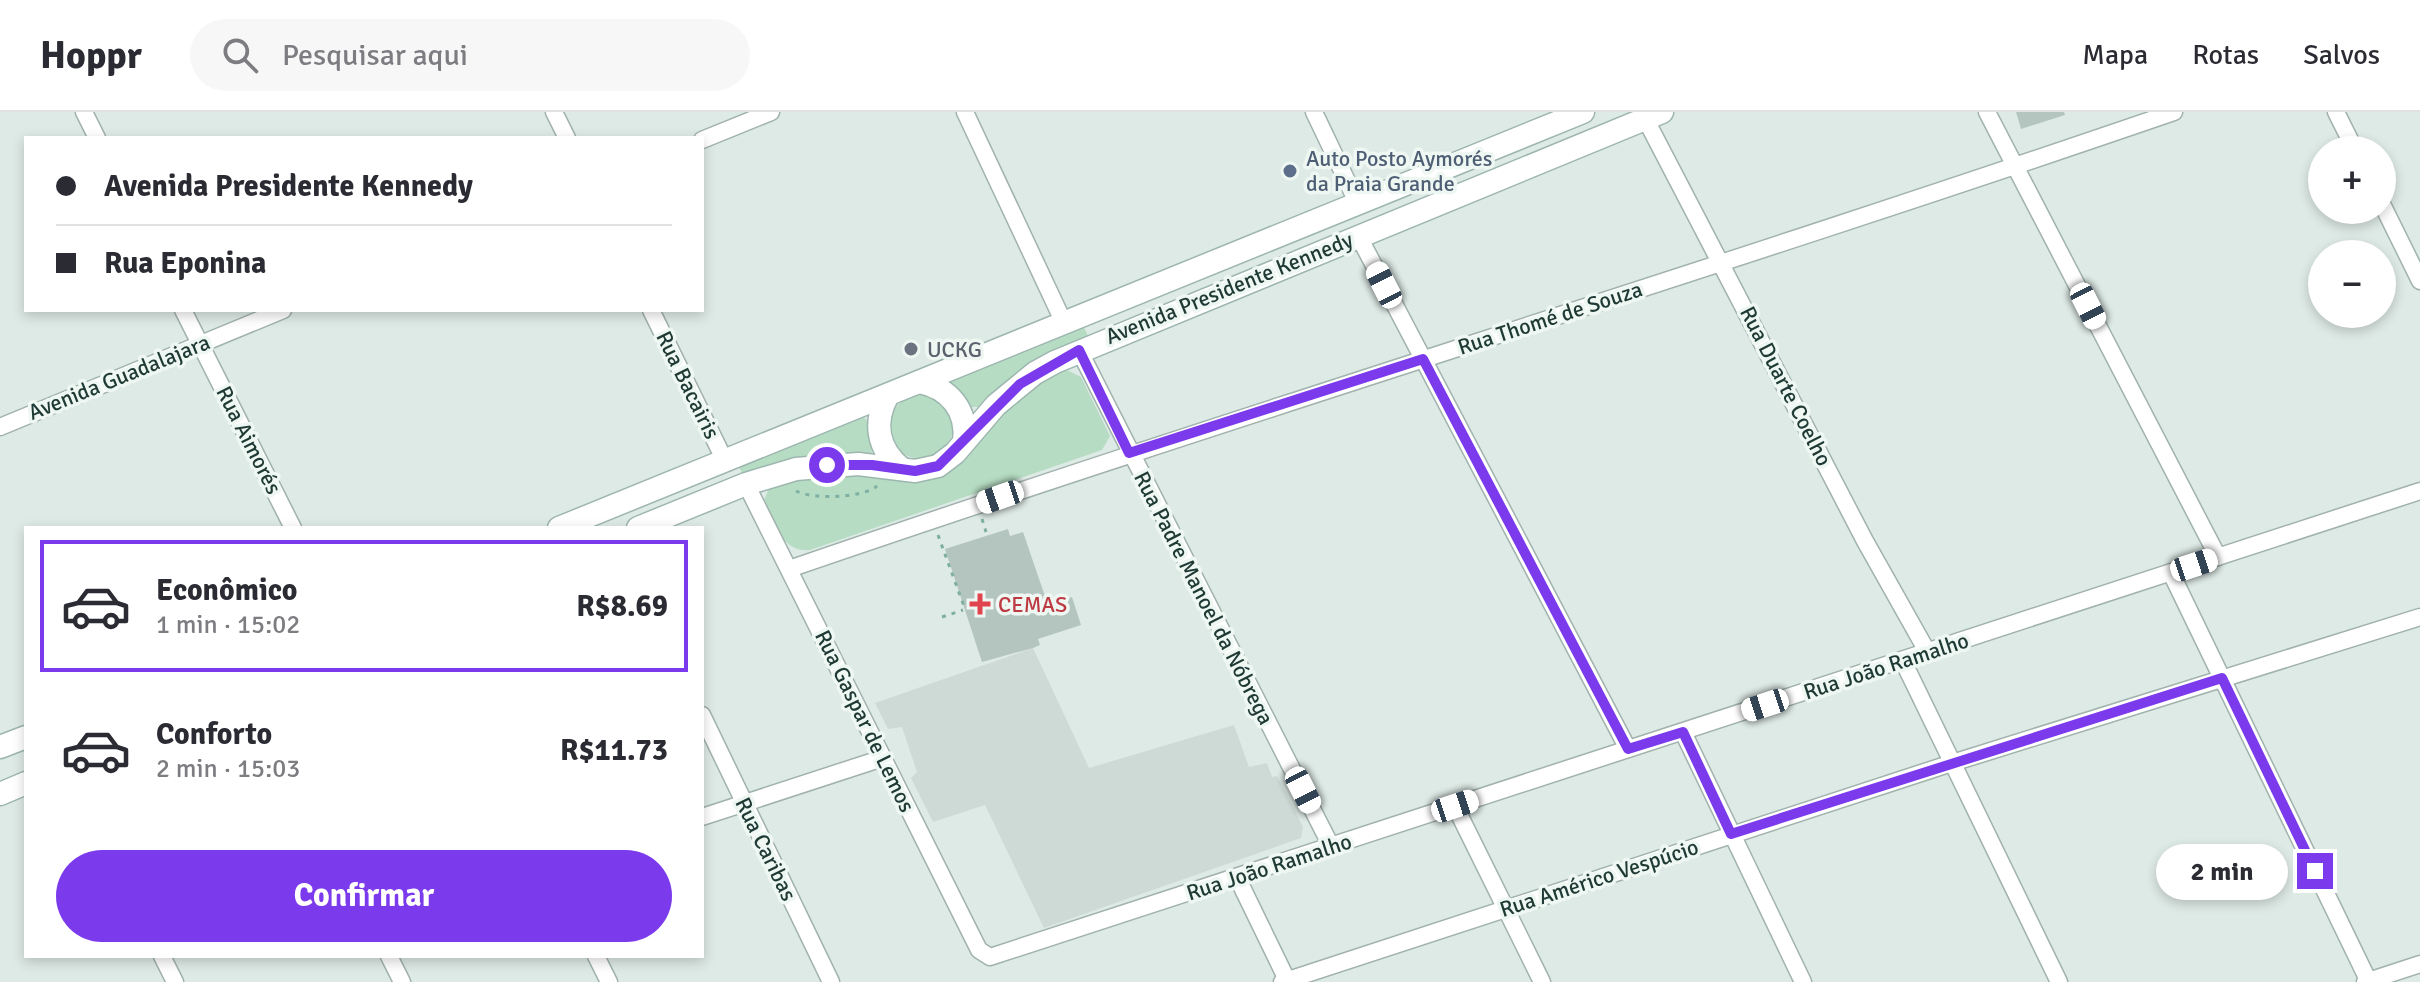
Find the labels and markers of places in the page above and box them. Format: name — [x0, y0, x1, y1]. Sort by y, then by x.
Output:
place label: Auto Posto Aymorés da Praia Grande — [1306, 145, 1492, 197]
marker: Auto Posto Aymorés da Praia Grande — [1281, 162, 1299, 180]
place label: UCKG — [927, 336, 982, 363]
marker: UCKG — [902, 340, 920, 358]
place label: CEMAS — [998, 591, 1067, 618]
marker: CEMAS — [969, 593, 991, 615]

